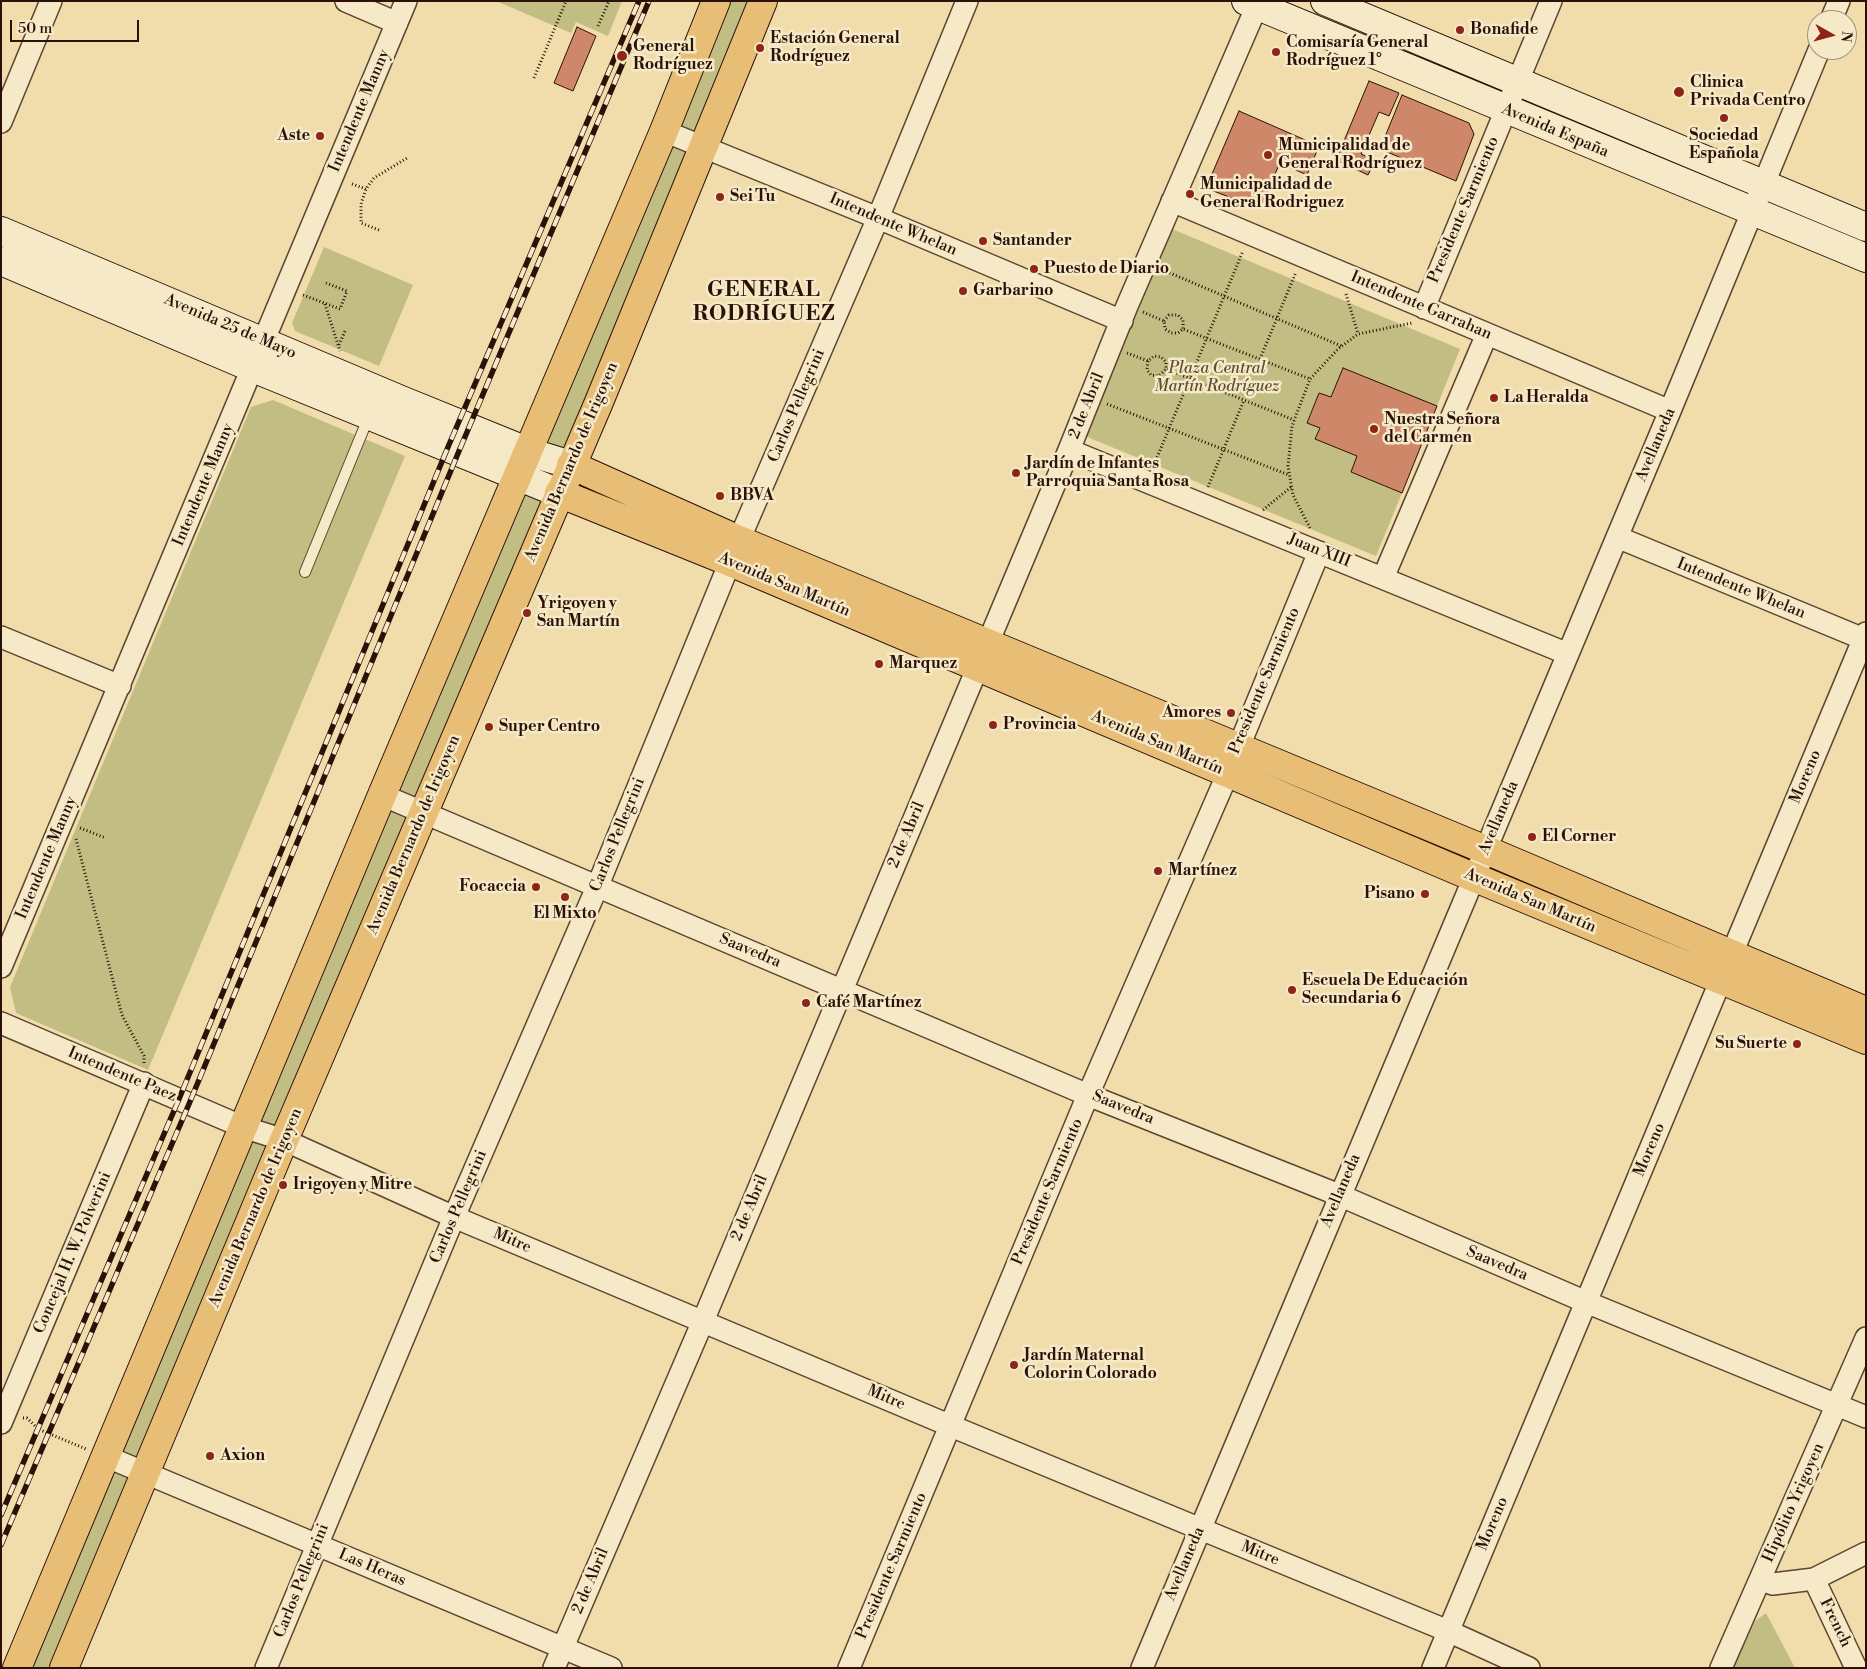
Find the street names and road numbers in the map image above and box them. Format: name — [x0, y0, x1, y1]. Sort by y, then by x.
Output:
street label: Intendente Manny — [326, 47, 394, 175]
street label: Avenida España — [1499, 100, 1611, 162]
street label: Presidente Sarmiento — [1424, 134, 1504, 286]
street label: Intendente Whelan — [826, 189, 960, 261]
street label: Intendente Garrahan — [1347, 268, 1495, 344]
street label: Avenida 25 de Mayo — [161, 291, 299, 363]
street label: Carlos Pellegrini — [764, 346, 830, 466]
street label: Avenida Bernardo de Irigoyen — [521, 359, 623, 565]
street label: 2 de Abril — [1065, 370, 1109, 442]
street label: Avellaneda — [1632, 405, 1680, 485]
street label: Intendente Manny — [170, 421, 238, 549]
street label: Juan XIII — [1285, 530, 1353, 572]
street label: Avenida San Martín — [715, 549, 853, 621]
street label: Intendente Whelan — [1674, 554, 1808, 624]
street label: Presidente Sarmiento — [1225, 605, 1305, 757]
street label: Avenida San Martín — [1088, 707, 1226, 779]
street label: Avenida Bernardo de Irigoyen — [363, 732, 465, 938]
street label: Moreno — [1786, 747, 1826, 807]
street label: Carlos Pellegrini — [586, 775, 650, 895]
street label: Avellaneda — [1475, 778, 1523, 858]
street label: Intendente Manny — [13, 794, 81, 922]
street label: 2 de Abril — [885, 799, 929, 871]
street label: Avenida San Martín — [1461, 865, 1599, 937]
street label: Saavedra — [716, 929, 784, 973]
street label: Intendente Paez — [65, 1043, 179, 1107]
street label: Saavedra — [1089, 1087, 1157, 1129]
street label: Avenida Bernardo de Irigoyen — [205, 1105, 307, 1311]
street label: Presidente Sarmiento — [1008, 1116, 1088, 1268]
street label: Moreno — [1630, 1120, 1670, 1180]
street label: Carlos Pellegrini — [426, 1147, 492, 1267]
street label: Avellaneda — [1317, 1151, 1365, 1231]
street label: Concejal H. W. Polverini — [30, 1169, 116, 1337]
street label: 2 de Abril — [728, 1172, 772, 1244]
street label: Mitre — [490, 1224, 534, 1258]
street label: Saavedra — [1463, 1242, 1531, 1286]
street label: Mitre — [864, 1381, 908, 1415]
street label: Hipólito Yrigoyen — [1759, 1440, 1829, 1566]
street label: Presidente Sarmiento — [852, 1490, 932, 1642]
street label: Moreno — [1473, 1494, 1513, 1554]
street label: Carlos Pellegrini — [270, 1521, 334, 1641]
street label: Avellaneda — [1161, 1524, 1209, 1604]
street label: Mitre — [1238, 1538, 1282, 1570]
street label: Las Heras — [335, 1545, 409, 1591]
street label: 2 de Abril — [569, 1545, 613, 1617]
street label: French — [1815, 1595, 1855, 1651]

